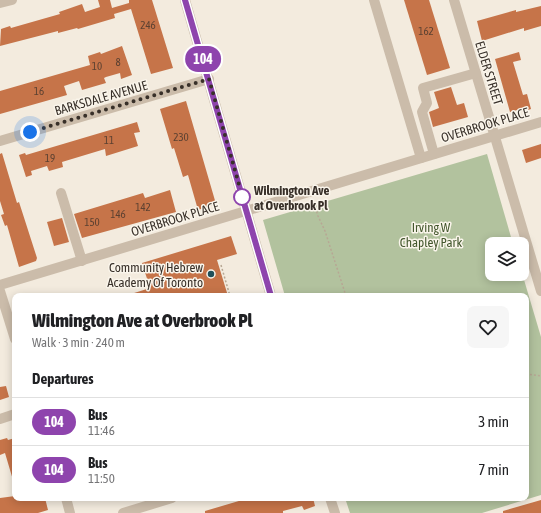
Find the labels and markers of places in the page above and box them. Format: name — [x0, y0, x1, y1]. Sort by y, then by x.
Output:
place label: Wilmington Ave at Overbrook Pl — [253, 183, 330, 213]
marker: Wilmington Ave at Overbrook Pl — [233, 188, 251, 206]
place label: Community Hebrew Academy Of Toronto — [107, 260, 203, 290]
marker: Community Hebrew Academy Of Toronto — [206, 269, 216, 279]

